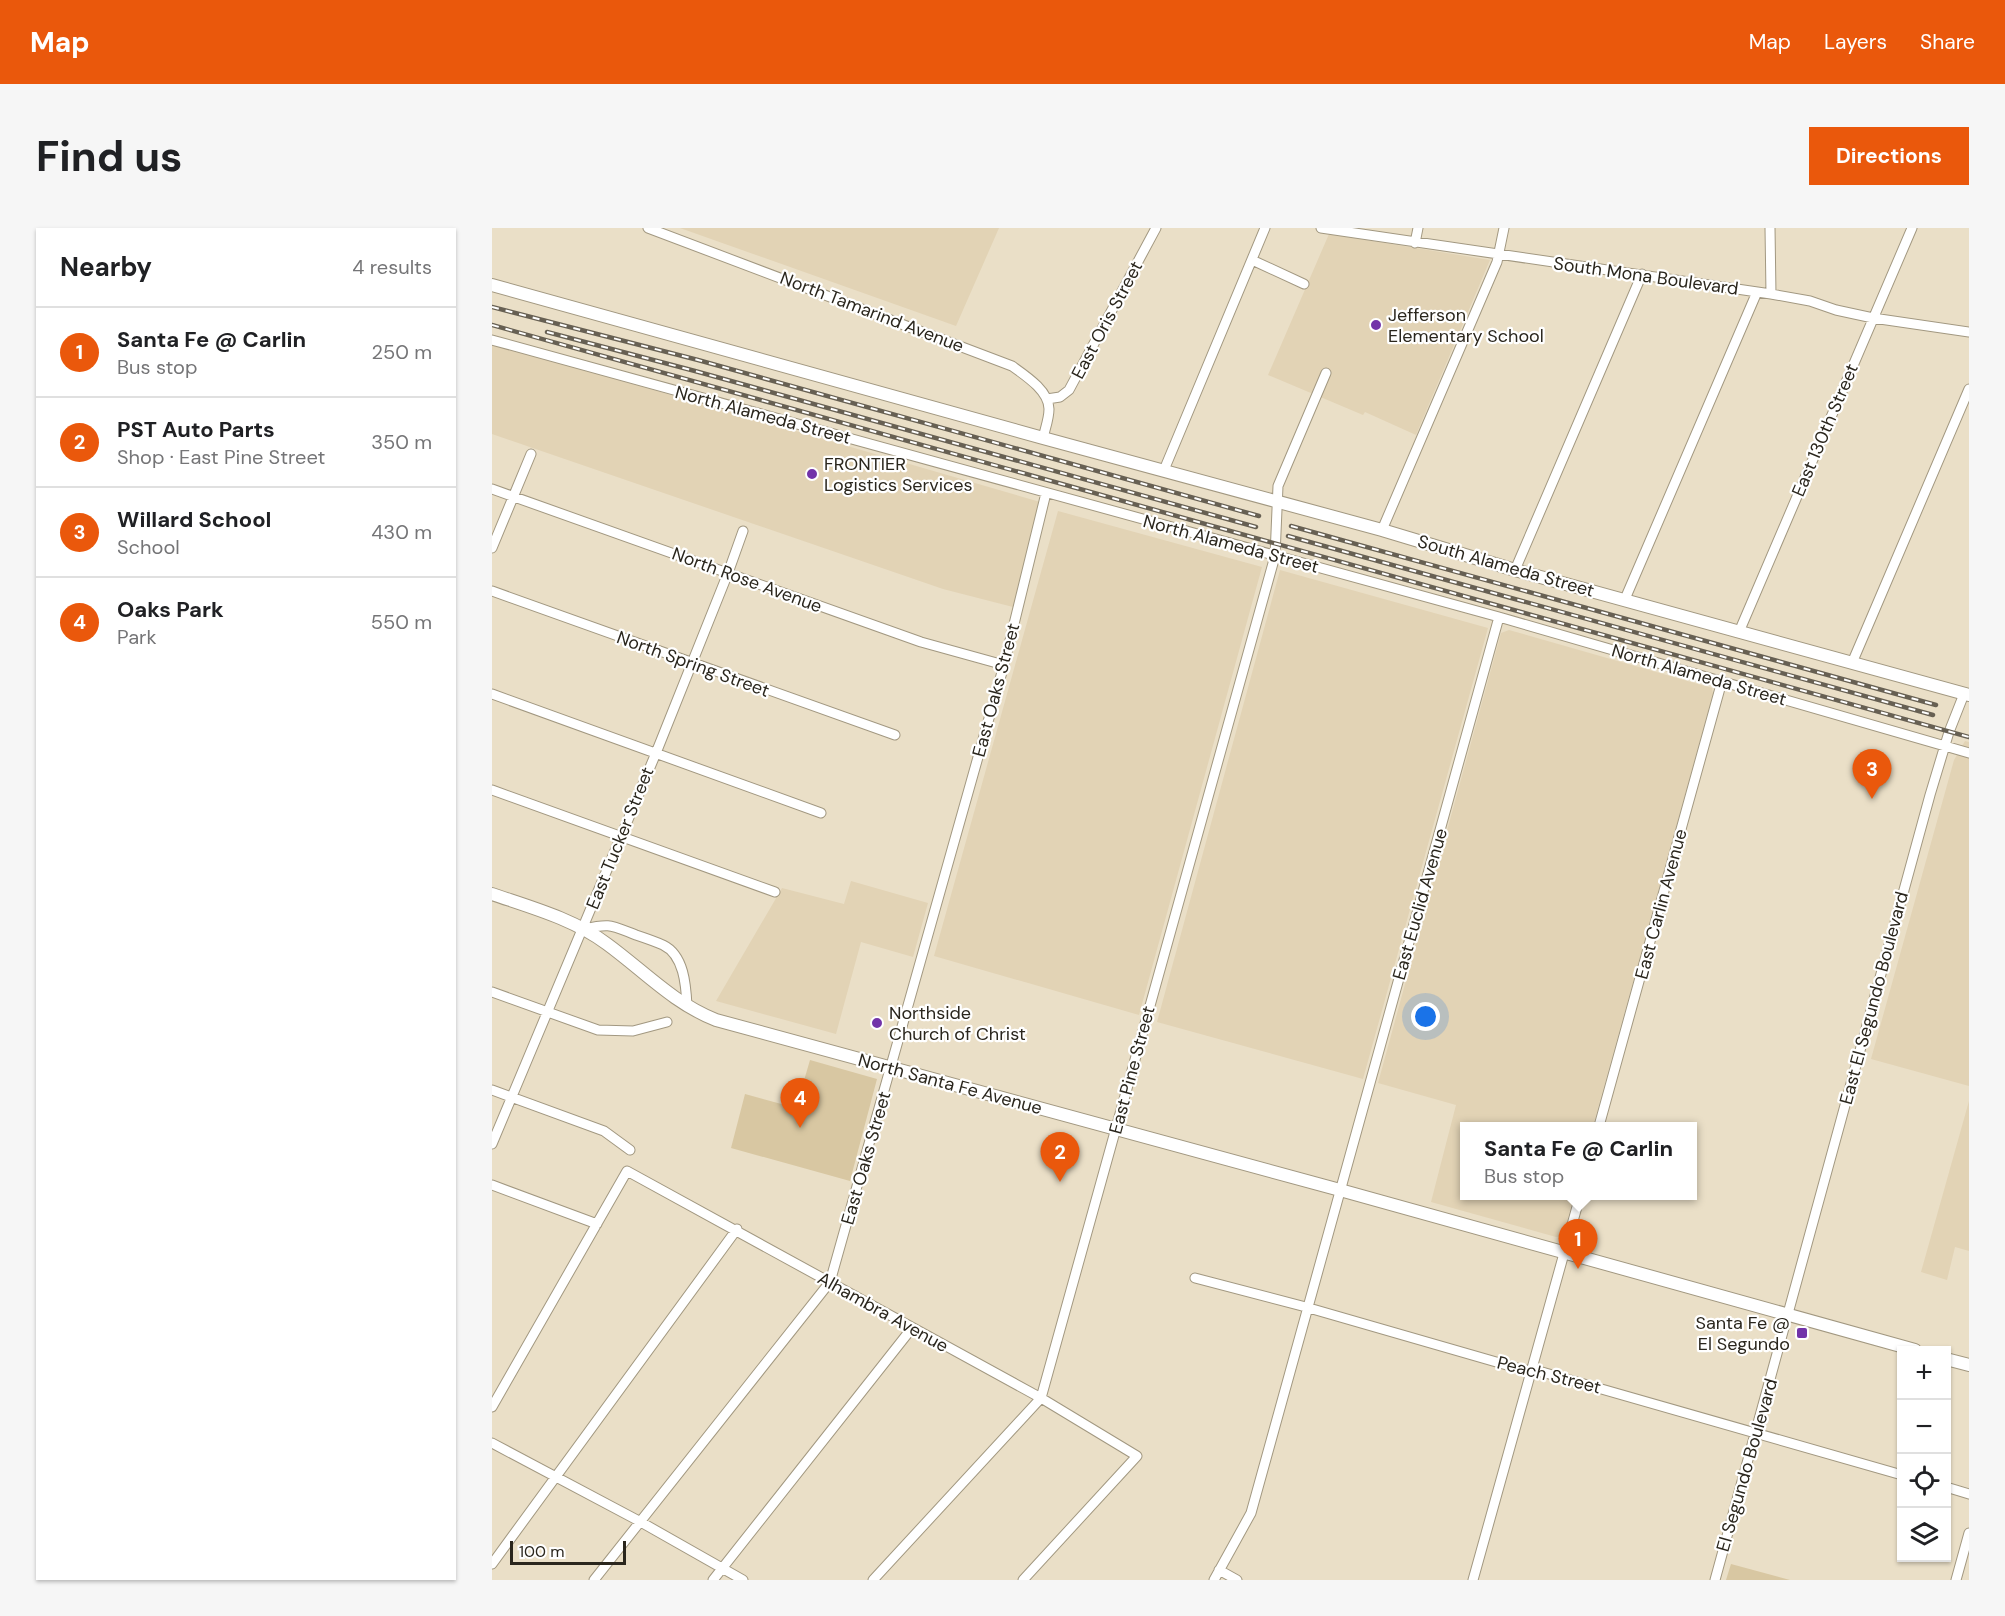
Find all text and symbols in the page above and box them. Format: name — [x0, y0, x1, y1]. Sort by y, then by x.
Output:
text: Map — [30, 24, 90, 61]
text: Map — [1749, 28, 1791, 56]
text: Layers — [1824, 28, 1887, 56]
text: Share — [1920, 28, 1975, 56]
button: Directions — [1809, 127, 1969, 185]
text: Find us — [36, 129, 182, 184]
text: Nearby — [60, 250, 152, 284]
street label: South Mona Boulevard — [1552, 251, 1740, 301]
text: 4 results — [352, 254, 432, 280]
street label: East Oris Street — [1066, 257, 1148, 383]
street label: North Tamarind Avenue — [777, 266, 967, 358]
place label: Jefferson Elementary School — [1388, 303, 1544, 348]
marker: Jefferson Elementary School — [1369, 318, 1383, 332]
text: Santa Fe @ Carlin — [117, 325, 306, 354]
text: 1 — [76, 339, 83, 365]
text: 250 m — [371, 339, 432, 365]
text: Bus stop — [117, 354, 197, 380]
street label: East 130th Street — [1786, 360, 1864, 500]
street label: North Alameda Street — [673, 380, 853, 450]
text: PST Auto Parts — [117, 415, 275, 444]
text: 2 — [74, 429, 85, 455]
text: 350 m — [371, 429, 432, 455]
text: Shop · East Pine Street — [117, 444, 325, 470]
place label: FRONTIER Logistics Services — [824, 452, 973, 497]
marker: FRONTIER Logistics Services — [805, 467, 819, 481]
text: Willard School — [117, 505, 271, 534]
street label: North Alameda Street — [1141, 509, 1321, 579]
text: 3 — [73, 519, 86, 545]
text: 430 m — [371, 519, 432, 545]
street label: South Alameda Street — [1415, 529, 1597, 603]
text: School — [117, 534, 180, 560]
street label: North Rose Avenue — [669, 542, 825, 618]
text: Oaks Park — [117, 595, 224, 624]
text: 4 — [73, 609, 86, 635]
text: 550 m — [371, 609, 432, 635]
street label: East Oaks Street — [967, 620, 1025, 760]
text: Park — [117, 624, 157, 650]
street label: North Spring Street — [613, 625, 773, 703]
street label: North Alameda Street — [1609, 639, 1789, 711]
pin: 3 — [1852, 750, 1892, 799]
street label: East Tucker Street — [581, 763, 659, 913]
street label: East Euclid Avenue — [1387, 825, 1453, 983]
street label: East Carlin Avenue — [1629, 826, 1693, 982]
street label: East El Segundo Boulevard — [1834, 889, 1914, 1107]
place label: Northside Church of Christ — [889, 1001, 1026, 1046]
your location — [1411, 1002, 1440, 1031]
street label: East Pine Street — [1103, 1003, 1161, 1137]
marker: Northside Church of Christ — [870, 1016, 884, 1030]
street label: North Santa Fe Avenue — [855, 1048, 1045, 1120]
pin: 4 — [780, 1078, 820, 1128]
street label: East Oaks Street — [836, 1089, 896, 1227]
popup — [1460, 1122, 1697, 1200]
pin: 2 — [1040, 1132, 1080, 1182]
text: Santa Fe @ Carlin — [1484, 1134, 1673, 1163]
text: Bus stop — [1484, 1163, 1564, 1189]
pin: 1 — [1558, 1220, 1598, 1269]
street label: Alhambra Avenue — [813, 1266, 953, 1358]
place label: Santa Fe @ El Segundo — [1695, 1311, 1790, 1356]
marker: Santa Fe @ El Segundo — [1795, 1326, 1809, 1340]
map controls — [1897, 1346, 1951, 1562]
button: + — [1897, 1346, 1951, 1400]
street label: Peach Street — [1494, 1350, 1604, 1400]
street label: El Segundo Boulevard — [1711, 1376, 1783, 1554]
button: − — [1897, 1400, 1951, 1454]
button: locate — [1897, 1454, 1951, 1508]
button: layers — [1897, 1508, 1951, 1562]
scale bar — [510, 1538, 626, 1566]
text: 100 m — [519, 1541, 564, 1562]

